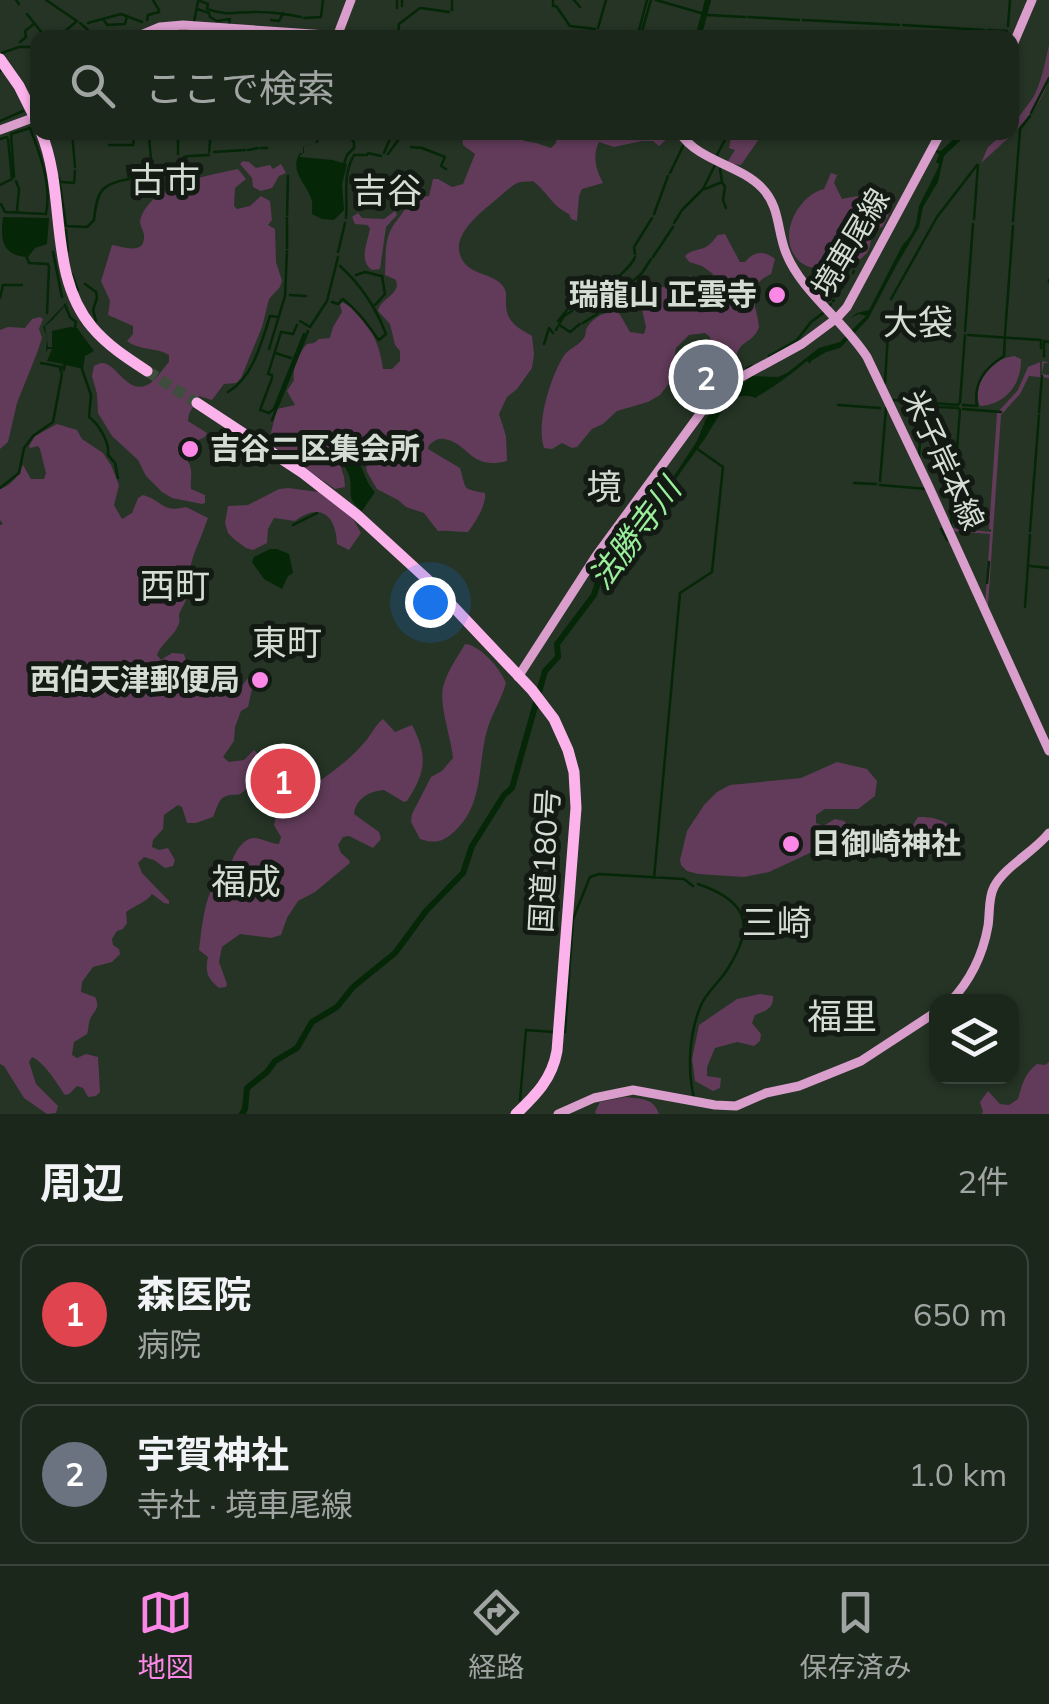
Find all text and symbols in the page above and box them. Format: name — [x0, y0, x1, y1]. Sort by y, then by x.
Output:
search box — [30, 30, 1019, 140]
icon: search — [65, 58, 120, 113]
text: ここで検索 — [145, 64, 335, 112]
district label: 古市 — [130, 157, 200, 201]
district label: 吉谷 — [352, 168, 422, 212]
street label: 境車尾線 — [803, 181, 897, 304]
place label: 瑞龍山 正雲寺 — [569, 275, 757, 313]
marker: 瑞龍山 正雲寺 — [766, 284, 788, 306]
district label: 大袋 — [883, 300, 953, 344]
pin: 2 — [674, 340, 738, 414]
street label: 米子岸本線 — [895, 384, 993, 536]
place label: 吉谷二区集会所 — [210, 429, 420, 467]
marker: 吉谷二区集会所 — [179, 438, 201, 460]
district label: 境 — [586, 464, 622, 508]
water label: 法勝寺川 — [580, 468, 690, 597]
district label: 西町 — [140, 563, 210, 607]
your location — [405, 577, 456, 628]
district label: 東町 — [252, 620, 322, 664]
place label: 西伯天津郵便局 — [30, 660, 240, 698]
marker: 西伯天津郵便局 — [249, 669, 271, 691]
pin: 1 — [250, 744, 316, 818]
street label: 国道180号 — [521, 788, 567, 934]
place label: 日御崎神社 — [811, 824, 961, 862]
marker: 日御崎神社 — [780, 833, 802, 855]
district label: 福成 — [211, 859, 281, 903]
district label: 三崎 — [742, 900, 812, 944]
district label: 福里 — [807, 994, 877, 1038]
map controls — [929, 994, 1019, 1084]
button: layers — [929, 994, 1019, 1084]
text: 周辺 — [40, 1156, 124, 1209]
text: 2件 — [958, 1161, 1009, 1201]
text: 森医院 — [137, 1270, 251, 1318]
text: 1 — [65, 1294, 84, 1334]
text: 650 m — [913, 1294, 1007, 1334]
text: 病院 — [137, 1324, 201, 1364]
text: 宇賀神社 — [137, 1430, 289, 1478]
text: 2 — [65, 1454, 84, 1494]
text: 1.0 km — [908, 1454, 1007, 1494]
text: 寺社 · 境車尾線 — [137, 1484, 353, 1524]
tab: 地図 — [137, 1585, 194, 1685]
tab: 経路 — [468, 1585, 525, 1685]
tab: 保存済み — [799, 1585, 912, 1685]

